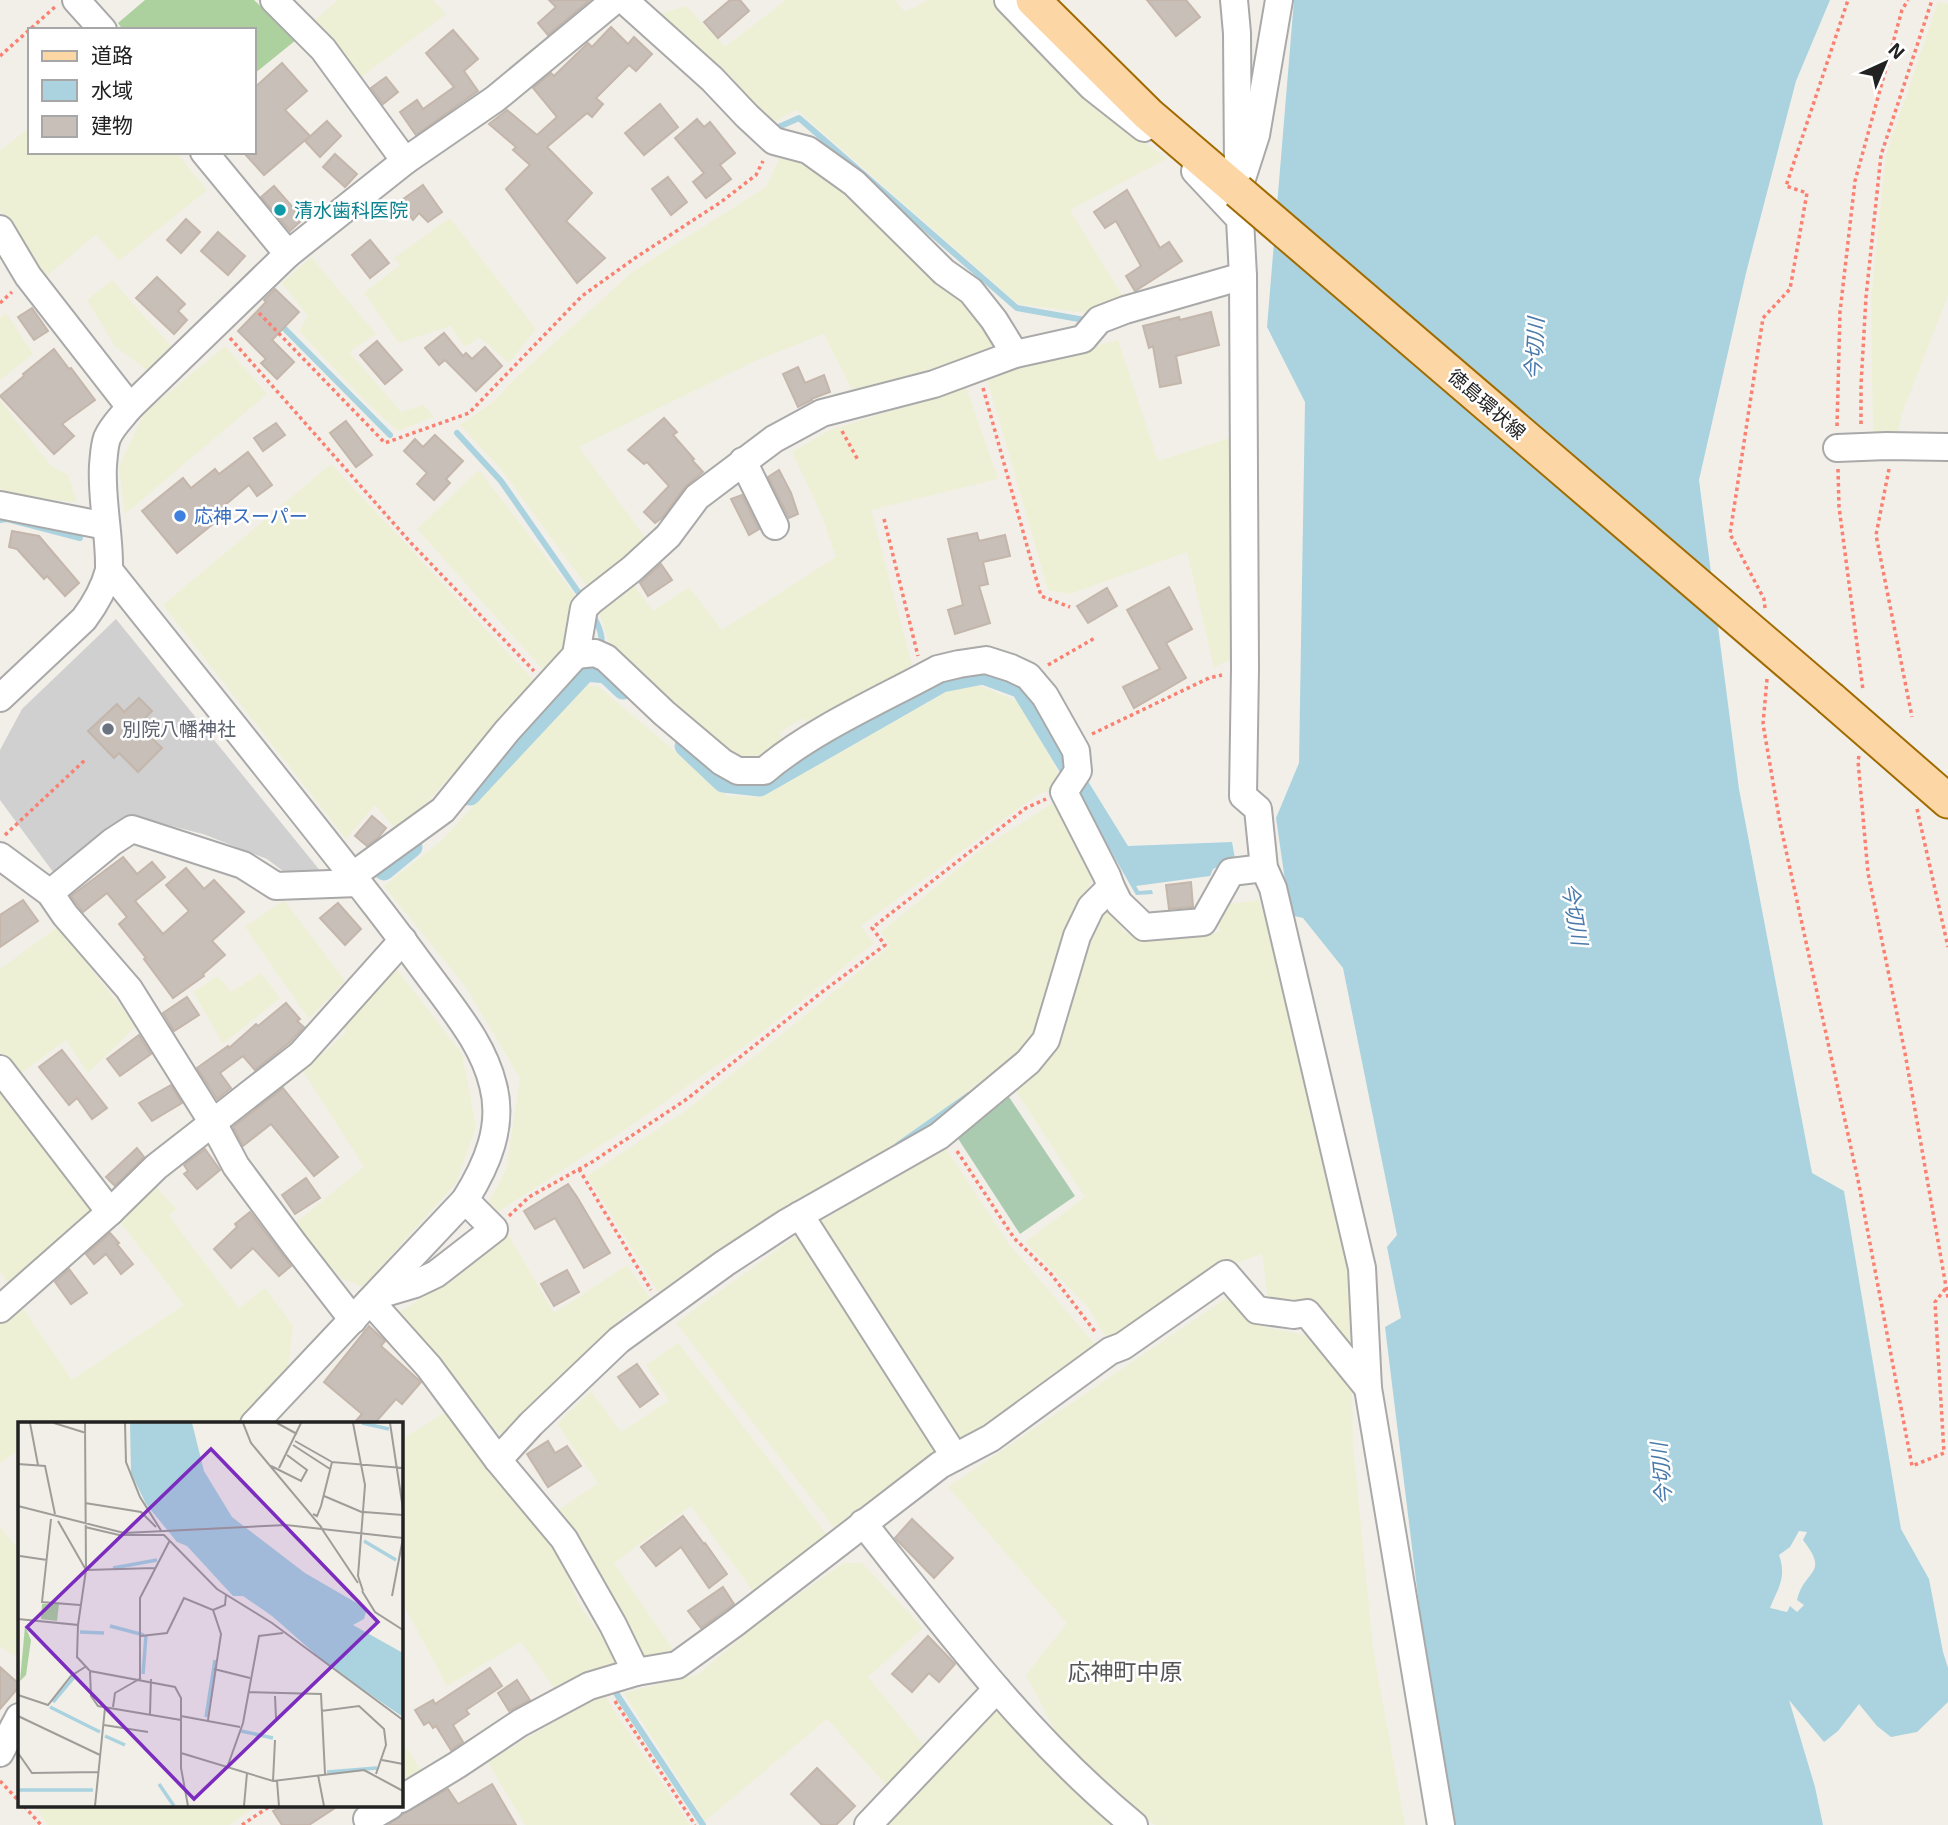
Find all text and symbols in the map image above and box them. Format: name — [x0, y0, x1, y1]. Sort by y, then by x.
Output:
legend — [28, 28, 256, 154]
north arrow — [1850, 28, 1920, 98]
text: N — [1884, 37, 1910, 63]
text: 道路 — [91, 42, 133, 67]
text: 水域 — [91, 77, 133, 102]
text: 建物 — [91, 112, 133, 137]
place label: 清水歯科医院 — [294, 198, 408, 221]
marker: 清水歯科医院 — [272, 202, 288, 218]
water label: 今切川 — [1519, 315, 1548, 381]
street label: 徳島環状線 — [1444, 364, 1531, 443]
place label: 応神スーパー — [194, 504, 308, 527]
marker: 応神スーパー — [172, 508, 188, 524]
place label: 別院八幡神社 — [122, 717, 236, 740]
marker: 別院八幡神社 — [100, 721, 116, 737]
water label: 今切川 — [1558, 881, 1594, 949]
inset map — [18, 1422, 402, 1808]
water label: 今切川 — [1645, 1440, 1676, 1507]
district label: 応神町中原 — [1068, 1657, 1183, 1685]

